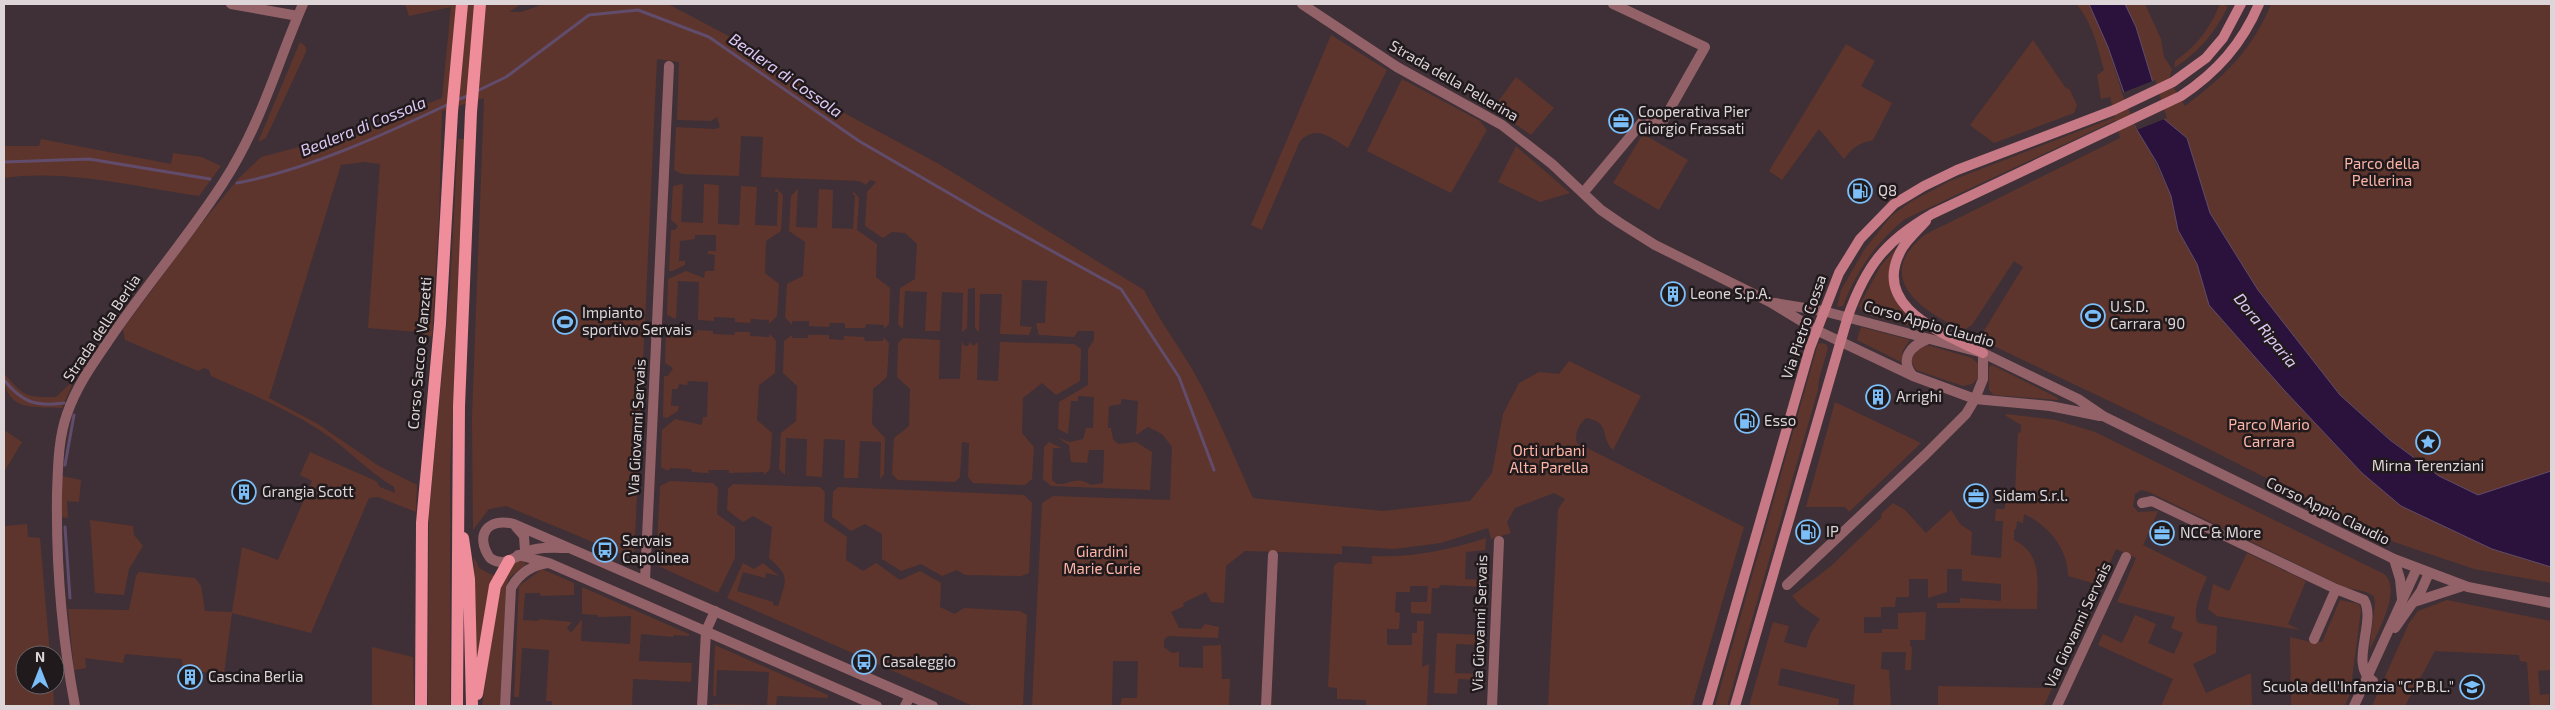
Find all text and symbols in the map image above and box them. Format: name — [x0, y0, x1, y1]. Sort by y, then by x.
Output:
water label: Bealera di Cossola — [726, 28, 846, 121]
street label: Strada della Pellerina — [1387, 36, 1522, 124]
water label: Bealera di Cossola — [297, 92, 428, 159]
place label: Cooperativa Pier Giorgio Frassati — [1638, 102, 1750, 137]
office icon: Cooperativa Pier Giorgio Frassati — [1608, 108, 1634, 134]
park label: Parco della Pellerina — [2344, 154, 2420, 189]
fuel station icon: Q8 — [1847, 178, 1873, 204]
place label: Q8 — [1878, 181, 1897, 200]
street label: Strada della Berlia — [59, 270, 144, 384]
street label: Via Pietro Cossa — [1777, 272, 1829, 381]
street label: Corso Sacco e Vanzetti — [403, 276, 435, 430]
building icon: Leone S.p.A. — [1660, 281, 1686, 307]
place label: Leone S.p.A. — [1690, 284, 1771, 302]
water label: Dora Riparia — [2231, 289, 2302, 371]
street label: Corso Appio Claudio — [1862, 296, 1997, 350]
place label: U.S.D. Carrara '90 — [2110, 297, 2185, 332]
place label: Impianto sportivo Servais — [582, 303, 692, 338]
sports icon: U.S.D. Carrara '90 — [2080, 303, 2106, 329]
sports icon: Impianto sportivo Servais — [552, 309, 578, 335]
street label: Via Giovanni Servais — [623, 358, 649, 496]
building icon: Arrighi — [1865, 384, 1891, 410]
place label: Arrighi — [1896, 387, 1942, 405]
fuel station icon: Esso — [1734, 408, 1760, 434]
place label: Esso — [1764, 411, 1796, 429]
park label: Parco Mario Carrara — [2228, 415, 2310, 450]
place icon: Mirna Terenziani — [2415, 429, 2441, 455]
park label: Orti urbani Alta Parella — [1509, 441, 1589, 476]
place label: Mirna Terenziani — [2372, 456, 2484, 474]
street label: Corso Appio Claudio — [2264, 472, 2393, 548]
building icon: Grangia Scott — [231, 479, 257, 505]
place label: Grangia Scott — [262, 482, 354, 500]
office icon: Sidam S.r.l. — [1963, 483, 1989, 509]
place label: Sidam S.r.l. — [1994, 486, 2068, 504]
fuel station icon: IP — [1795, 519, 1821, 545]
office icon: NCC & More — [2149, 520, 2175, 546]
place label: IP — [1826, 522, 1839, 540]
place label: NCC & More — [2180, 523, 2261, 541]
place label: Servais Capolinea — [622, 531, 689, 566]
bus stop icon: Servais Capolinea — [592, 537, 618, 563]
park label: Giardini Marie Curie — [1063, 542, 1141, 577]
street label: Via Giovanni Servais — [1468, 554, 1490, 692]
street label: Via Giovanni Servais — [2040, 559, 2114, 690]
north arrow — [15, 645, 65, 695]
text: N — [35, 648, 45, 665]
bus stop icon: Casaleggio — [851, 649, 877, 675]
place label: Casaleggio — [882, 652, 956, 670]
building icon: Cascina Berlia — [177, 664, 203, 690]
place label: Cascina Berlia — [208, 667, 304, 685]
school or university icon: Scuola dell'Infanzia "C.P.B.L." — [2459, 674, 2485, 700]
place label: Scuola dell'Infanzia "C.P.B.L." — [2263, 677, 2454, 695]

